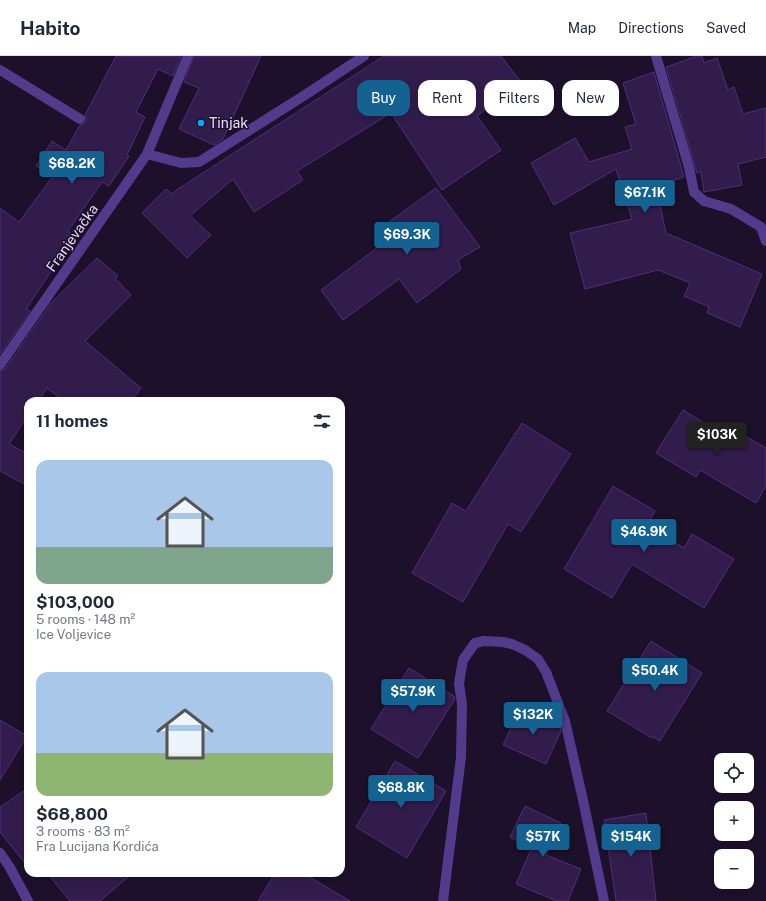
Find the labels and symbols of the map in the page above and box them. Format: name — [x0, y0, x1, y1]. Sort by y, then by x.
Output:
place label: Tinjak — [209, 115, 248, 131]
marker: Tinjak — [196, 118, 206, 128]
pin: $68.2K — [39, 151, 105, 185]
pin: $67.1K — [612, 180, 678, 214]
street label: Franjevačka — [43, 201, 101, 275]
pin: $69.3K — [374, 222, 440, 256]
pin: $103K — [689, 422, 745, 456]
pin: $46.9K — [611, 519, 677, 553]
pin: $50.4K — [622, 658, 688, 692]
pin: $57.9K — [380, 679, 446, 713]
pin: $132K — [505, 702, 561, 736]
pin: $68.8K — [368, 775, 434, 809]
pin: $57K — [519, 824, 567, 858]
pin: $154K — [603, 824, 659, 858]

